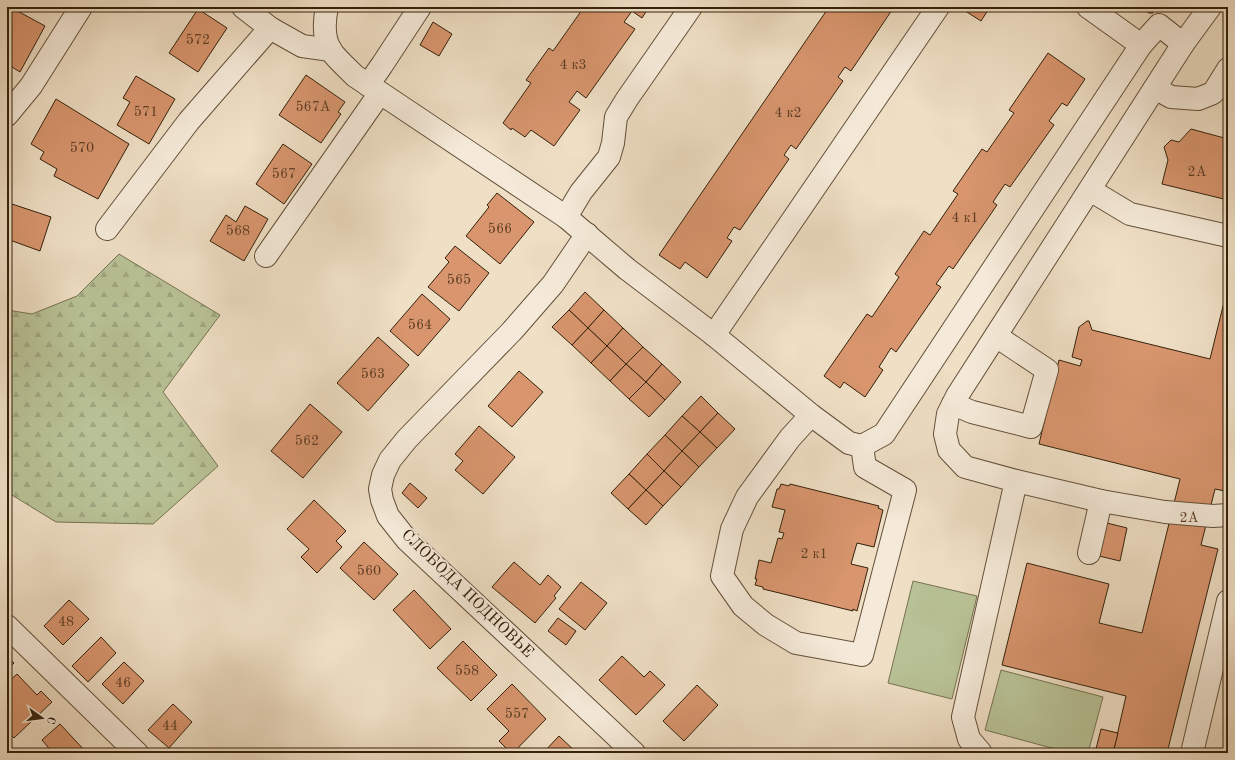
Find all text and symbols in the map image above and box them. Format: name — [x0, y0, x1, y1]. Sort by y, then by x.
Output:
house number: 572 — [186, 33, 210, 47]
house number: 4 к3 — [559, 58, 587, 72]
house number: 567А — [295, 100, 331, 114]
house number: 571 — [134, 105, 158, 119]
house number: 4 к2 — [774, 106, 802, 120]
house number: 570 — [70, 141, 94, 155]
house number: 2А — [1188, 165, 1207, 179]
house number: 567 — [272, 167, 296, 181]
house number: 4 к1 — [951, 211, 979, 225]
house number: 566 — [488, 222, 512, 236]
house number: 568 — [226, 224, 250, 238]
house number: 565 — [447, 273, 471, 287]
house number: 564 — [408, 318, 432, 332]
house number: 563 — [361, 367, 385, 381]
house number: 562 — [295, 434, 319, 448]
house number: 2А — [1180, 511, 1199, 525]
street label: СЛОБОДА ПОДНОВЬЕ — [398, 527, 536, 661]
house number: 2 к1 — [800, 547, 828, 561]
house number: 560 — [357, 564, 381, 578]
house number: 48 — [58, 615, 74, 629]
house number: 558 — [455, 664, 479, 678]
house number: 46 — [115, 676, 131, 690]
north arrow — [22, 698, 62, 738]
house number: 557 — [505, 707, 529, 721]
text: С — [44, 715, 56, 725]
house number: 44 — [162, 719, 178, 733]

